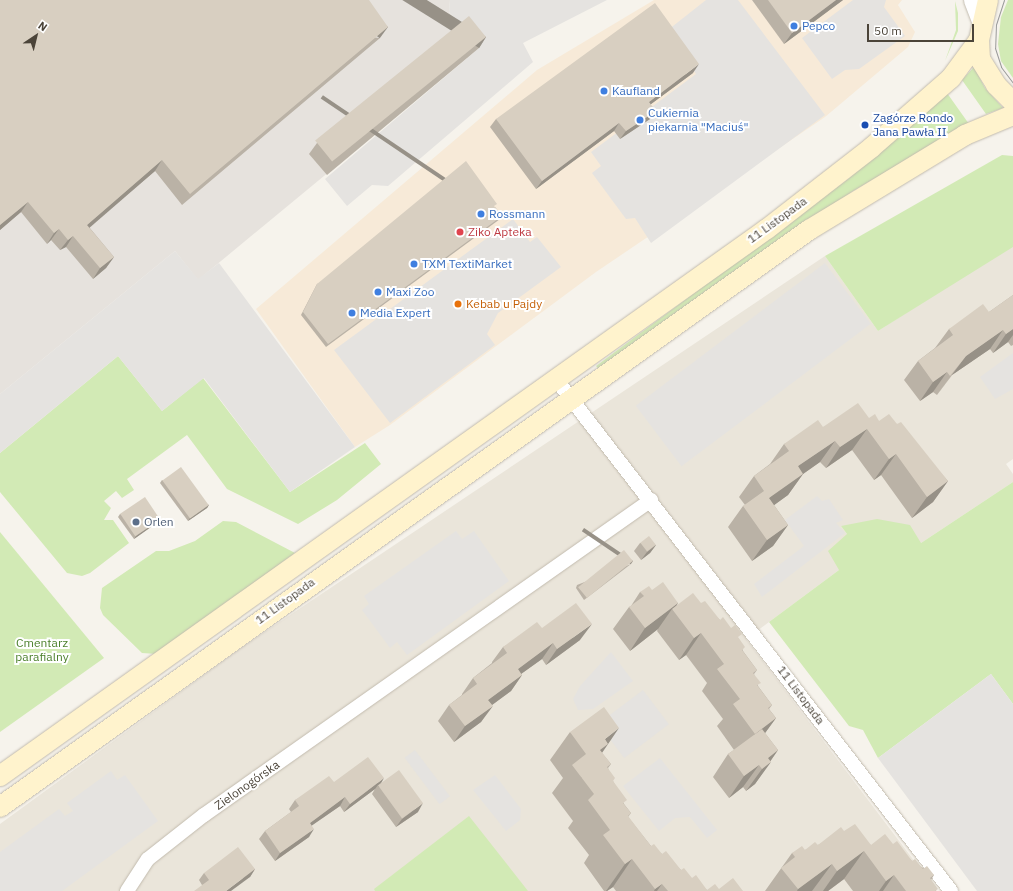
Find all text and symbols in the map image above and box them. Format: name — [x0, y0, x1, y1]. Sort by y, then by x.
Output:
north arrow — [16, 16, 56, 56]
scale bar — [869, 16, 976, 42]
text: N — [36, 18, 50, 34]
place label: Pepco — [802, 19, 835, 33]
marker: Pepco — [789, 21, 799, 31]
text: 50 m — [874, 23, 902, 38]
place label: Kaufland — [612, 84, 660, 98]
marker: Kaufland — [599, 86, 609, 96]
place label: Cukiernia piekarnia "Maciuś" — [648, 106, 748, 134]
place label: Zagórze Rondo Jana Pawła II — [873, 111, 953, 139]
marker: Cukiernia piekarnia "Maciuś" — [635, 115, 645, 125]
marker: Zagórze Rondo Jana Pawła II — [860, 120, 870, 130]
street label: 11 Listopada — [745, 194, 809, 246]
place label: Rossmann — [489, 207, 545, 221]
marker: Rossmann — [476, 209, 486, 219]
place label: Ziko Apteka — [468, 225, 532, 239]
marker: Ziko Apteka — [455, 227, 465, 237]
place label: TXM TextiMarket — [422, 257, 512, 271]
marker: TXM TextiMarket — [409, 259, 419, 269]
place label: Maxi Zoo — [386, 285, 434, 299]
marker: Maxi Zoo — [373, 287, 383, 297]
place label: Kebab u Pajdy — [466, 297, 542, 311]
marker: Kebab u Pajdy — [453, 299, 463, 309]
place label: Media Expert — [360, 306, 431, 320]
marker: Media Expert — [347, 308, 357, 318]
place label: Orlen — [144, 515, 174, 529]
marker: Orlen — [131, 517, 141, 527]
street label: 11 Listopada — [253, 575, 317, 627]
park label: Cmentarz parafialny — [15, 636, 69, 664]
street label: 11 Listopada — [774, 663, 828, 727]
street label: Zielonogórska — [212, 757, 282, 813]

